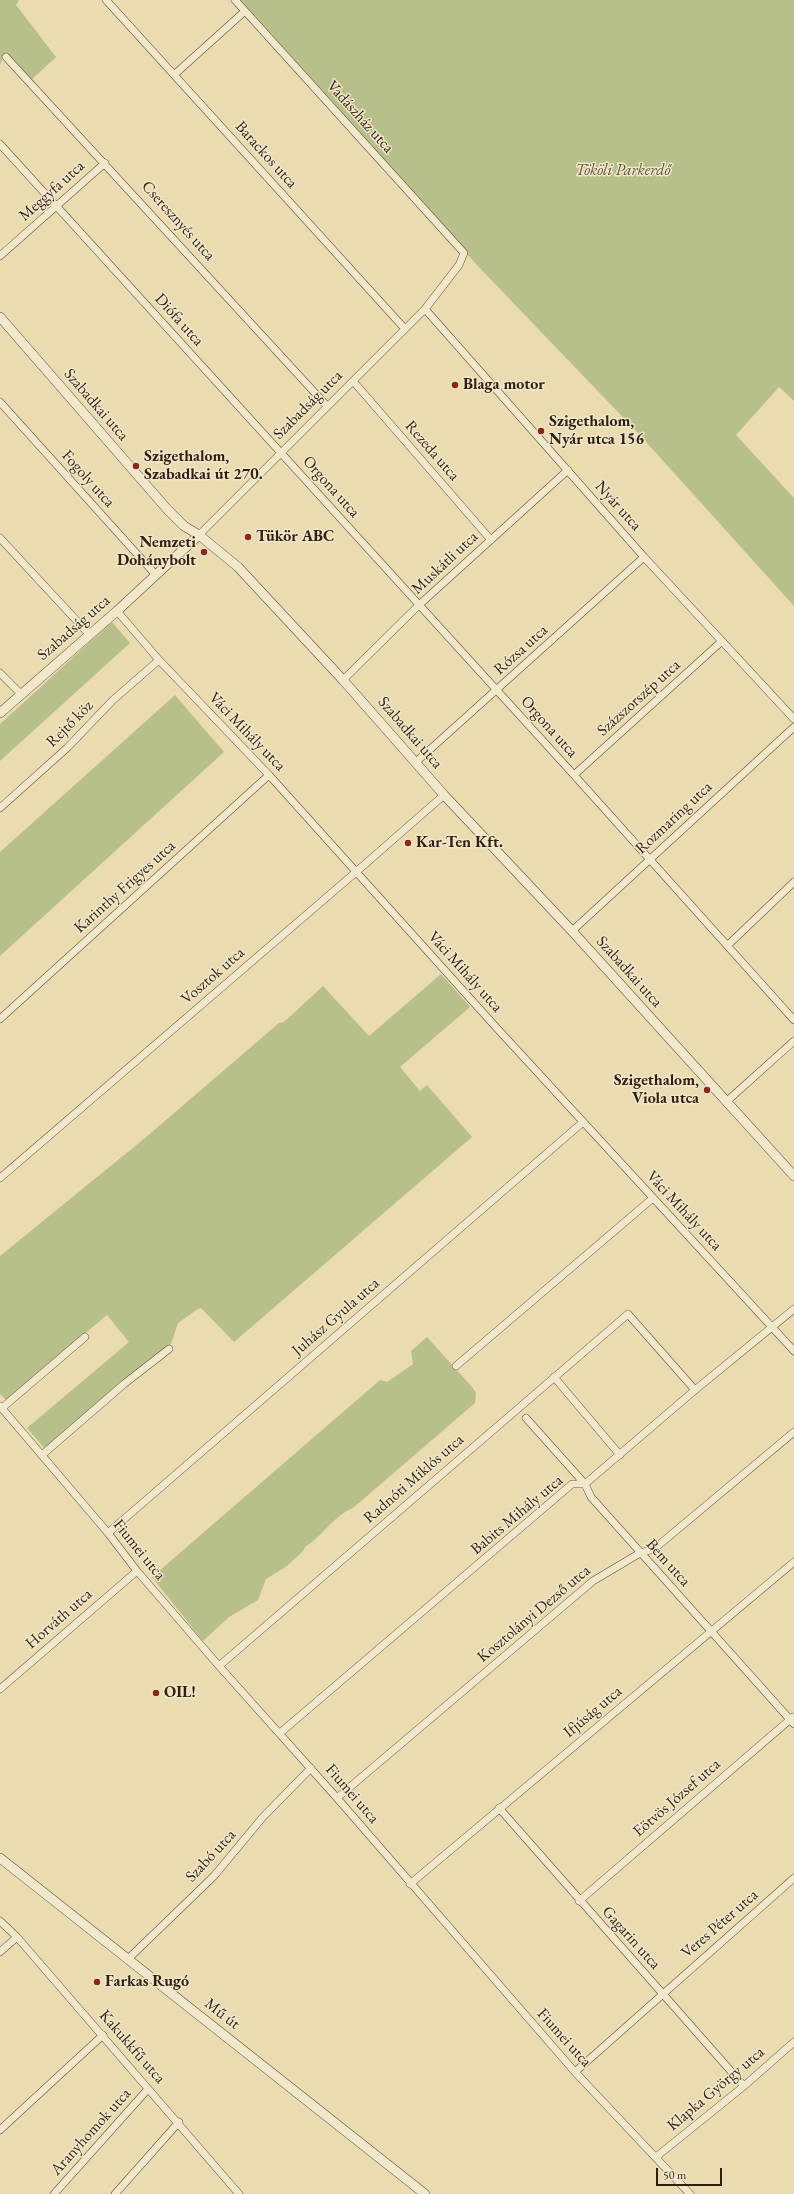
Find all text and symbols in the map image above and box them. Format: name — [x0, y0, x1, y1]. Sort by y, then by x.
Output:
street label: Vadászház utca — [322, 77, 398, 157]
street label: Barackos utca — [231, 117, 301, 193]
street label: Meggyfa utca — [15, 157, 89, 225]
park label: Tököli Parkerdő — [575, 161, 671, 181]
street label: Cseresznyés utca — [137, 177, 219, 265]
street label: Diófa utca — [150, 290, 208, 350]
street label: Szabadkai utca — [59, 365, 133, 445]
street label: Szabadság utca — [269, 366, 347, 444]
place label: Blaga motor — [463, 375, 545, 395]
marker: Blaga motor — [450, 380, 460, 390]
place label: Szigethalom, Nyár utca 156 — [549, 412, 644, 450]
street label: Rezeda utca — [401, 417, 463, 485]
marker: Szigethalom, Nyár utca 156 — [536, 426, 546, 436]
street label: Fogoly utca — [57, 446, 119, 512]
place label: Szigethalom, Szabadkai út 270. — [144, 447, 263, 485]
street label: Orgona utca — [298, 452, 364, 522]
marker: Szigethalom, Szabadkai út 270. — [131, 461, 141, 471]
street label: Nyár utca — [591, 477, 645, 535]
place label: Tükör ABC — [256, 527, 334, 547]
street label: Muskátli utca — [408, 527, 482, 599]
marker: Tükör ABC — [243, 532, 253, 542]
place label: Nemzeti Dohánybolt — [117, 533, 196, 571]
marker: Nemzeti Dohánybolt — [199, 547, 209, 557]
street label: Szabadság utca — [34, 591, 114, 665]
street label: Rózsa utca — [490, 621, 552, 679]
street label: Százszorszép utca — [594, 656, 684, 740]
street label: Váci Mihály utca — [205, 689, 289, 775]
street label: Orgona utca — [516, 692, 582, 762]
street label: Szabadkai utca — [373, 693, 447, 773]
street label: Rejtő köz — [42, 696, 98, 752]
street label: Rozmaring utca — [632, 778, 716, 858]
place label: Kar-Ten Kft. — [416, 833, 503, 853]
street label: Karinthy Frigyes utca — [70, 837, 180, 937]
marker: Kar-Ten Kft. — [403, 838, 413, 848]
street label: Váci Mihály utca — [424, 928, 506, 1016]
street label: Szabadkai utca — [592, 932, 666, 1012]
street label: Vosztok utca — [177, 943, 249, 1009]
place label: Szigethalom, Viola utca — [614, 1071, 699, 1109]
marker: Szigethalom, Viola utca — [702, 1085, 712, 1095]
street label: Váci Mihály utca — [642, 1167, 726, 1255]
street label: Juhász Gyula utca — [288, 1274, 384, 1360]
street label: Radnóti Miklós utca — [360, 1430, 468, 1528]
street label: Babits Mihály utca — [467, 1471, 567, 1559]
street label: Fiumei utca — [109, 1516, 169, 1584]
street label: Bem utca — [642, 1535, 694, 1591]
street label: Kosztolányi Dezső utca — [474, 1561, 594, 1667]
street label: Horváth utca — [22, 1585, 96, 1653]
street label: Ifjúság utca — [560, 1682, 626, 1742]
place label: OIL! — [164, 1683, 196, 1703]
marker: OIL! — [151, 1688, 161, 1698]
street label: Eötvös József utca — [629, 1755, 725, 1841]
street label: Fiumei utca — [321, 1760, 383, 1828]
street label: Szabó utca — [182, 1826, 240, 1886]
street label: Veres Péter utca — [678, 1885, 762, 1963]
street label: Gagarin utca — [598, 1902, 664, 1974]
place label: Farkas Rugó — [105, 1972, 189, 1992]
marker: Farkas Rugó — [92, 1977, 102, 1987]
street label: Mű út — [201, 1994, 243, 2034]
street label: Fiumei utca — [533, 2005, 595, 2071]
street label: Kakukkfű utca — [95, 2006, 169, 2088]
street label: Klapka György utca — [663, 2043, 769, 2135]
street label: Aranyhomok utca — [47, 2084, 135, 2180]
scale bar — [658, 2160, 724, 2186]
text: 50 m — [663, 2167, 686, 2183]

